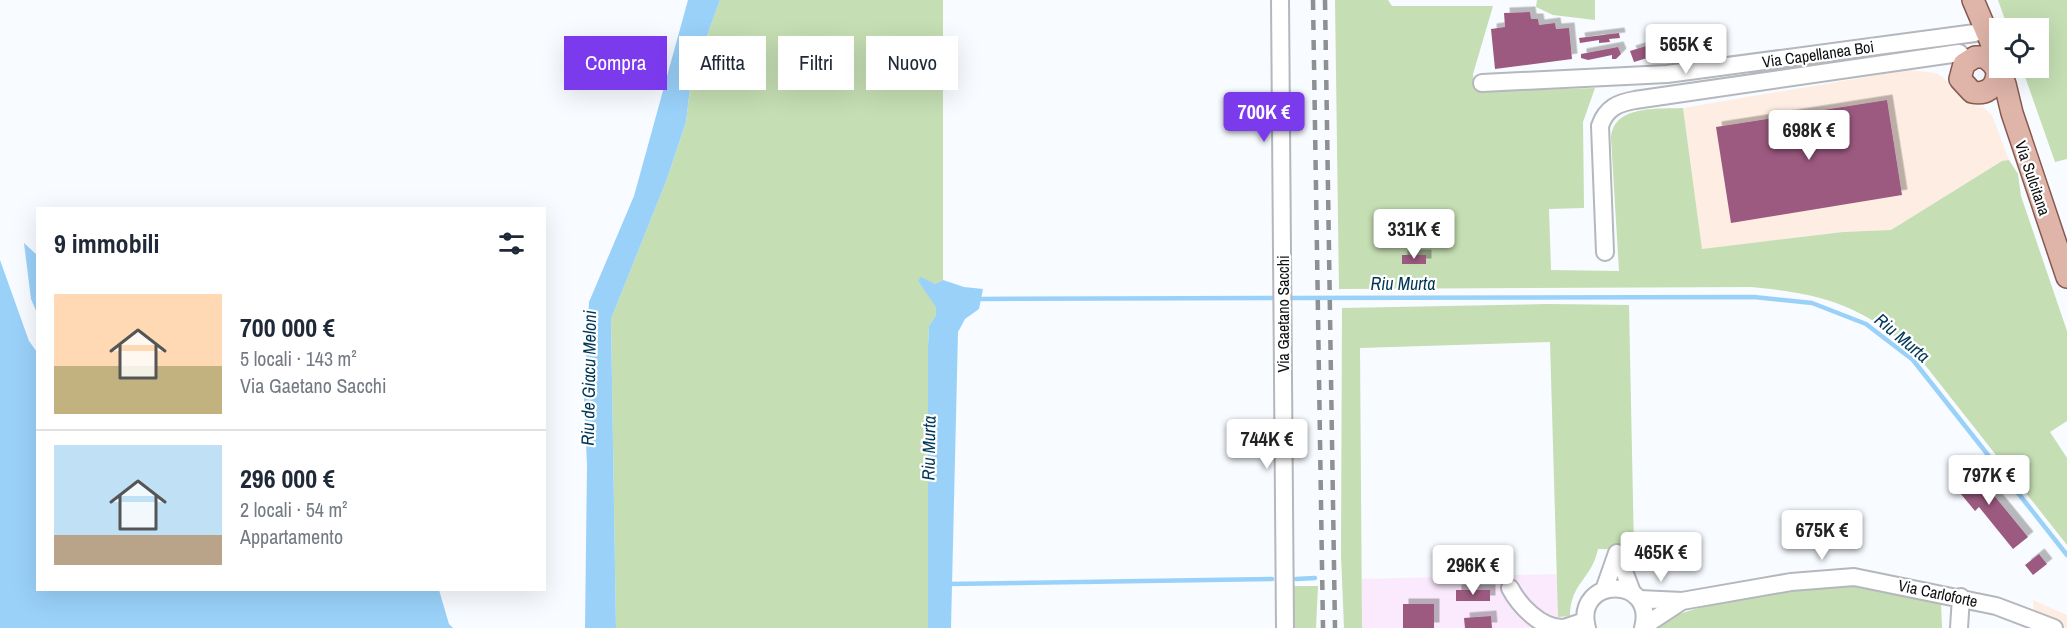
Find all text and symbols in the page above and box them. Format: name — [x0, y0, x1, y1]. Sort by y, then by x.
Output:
map controls — [1989, 18, 2049, 78]
button: locate — [1989, 18, 2049, 78]
pin: 565K € — [1637, 24, 1735, 75]
text: 565K € — [1660, 30, 1712, 57]
street label: Via Capellanea Boi — [1761, 35, 1875, 73]
chip: Compra — [564, 36, 667, 90]
chip: Affitta — [679, 36, 766, 90]
chip: Filtri — [778, 36, 854, 90]
chip: Nuovo — [866, 36, 958, 90]
pin: 700K € — [1215, 92, 1313, 143]
text: 700K € — [1238, 98, 1290, 125]
pin: 698K € — [1760, 110, 1858, 161]
text: 698K € — [1783, 116, 1835, 143]
street label: Via Sulcitana — [2010, 138, 2056, 219]
pin: 331K € — [1365, 209, 1463, 260]
text: 331K € — [1388, 215, 1440, 242]
text: 9 immobili — [54, 226, 159, 261]
icon: filters — [495, 227, 528, 260]
street label: Via Gaetano Sacchi — [1272, 255, 1294, 373]
water label: Riu Murta — [1371, 271, 1435, 296]
water label: Riu Murta — [1869, 307, 1935, 368]
text: 700 000 € — [240, 310, 335, 345]
water label: Riu de Giacu Meloni — [575, 310, 602, 446]
icon: home — [102, 318, 174, 390]
text: 5 locali · 143 m² — [240, 345, 357, 372]
text: Via Gaetano Sacchi — [240, 372, 387, 399]
water label: Riu Murta — [915, 415, 942, 481]
pin: 744K € — [1218, 419, 1316, 470]
text: 744K € — [1241, 425, 1293, 452]
pin: 797K € — [1940, 455, 2038, 506]
text: 296 000 € — [240, 461, 335, 496]
text: 797K € — [1963, 461, 2015, 488]
icon: home — [102, 469, 174, 541]
text: 2 locali · 54 m² — [240, 496, 348, 523]
pin: 675K € — [1773, 510, 1871, 561]
text: 675K € — [1796, 516, 1848, 543]
text: Appartamento — [240, 523, 343, 550]
pin: 465K € — [1612, 532, 1710, 583]
text: 465K € — [1635, 538, 1687, 565]
pin: 296K € — [1424, 545, 1522, 596]
text: 296K € — [1447, 551, 1499, 578]
street label: Via Carloforte — [1896, 574, 1980, 612]

